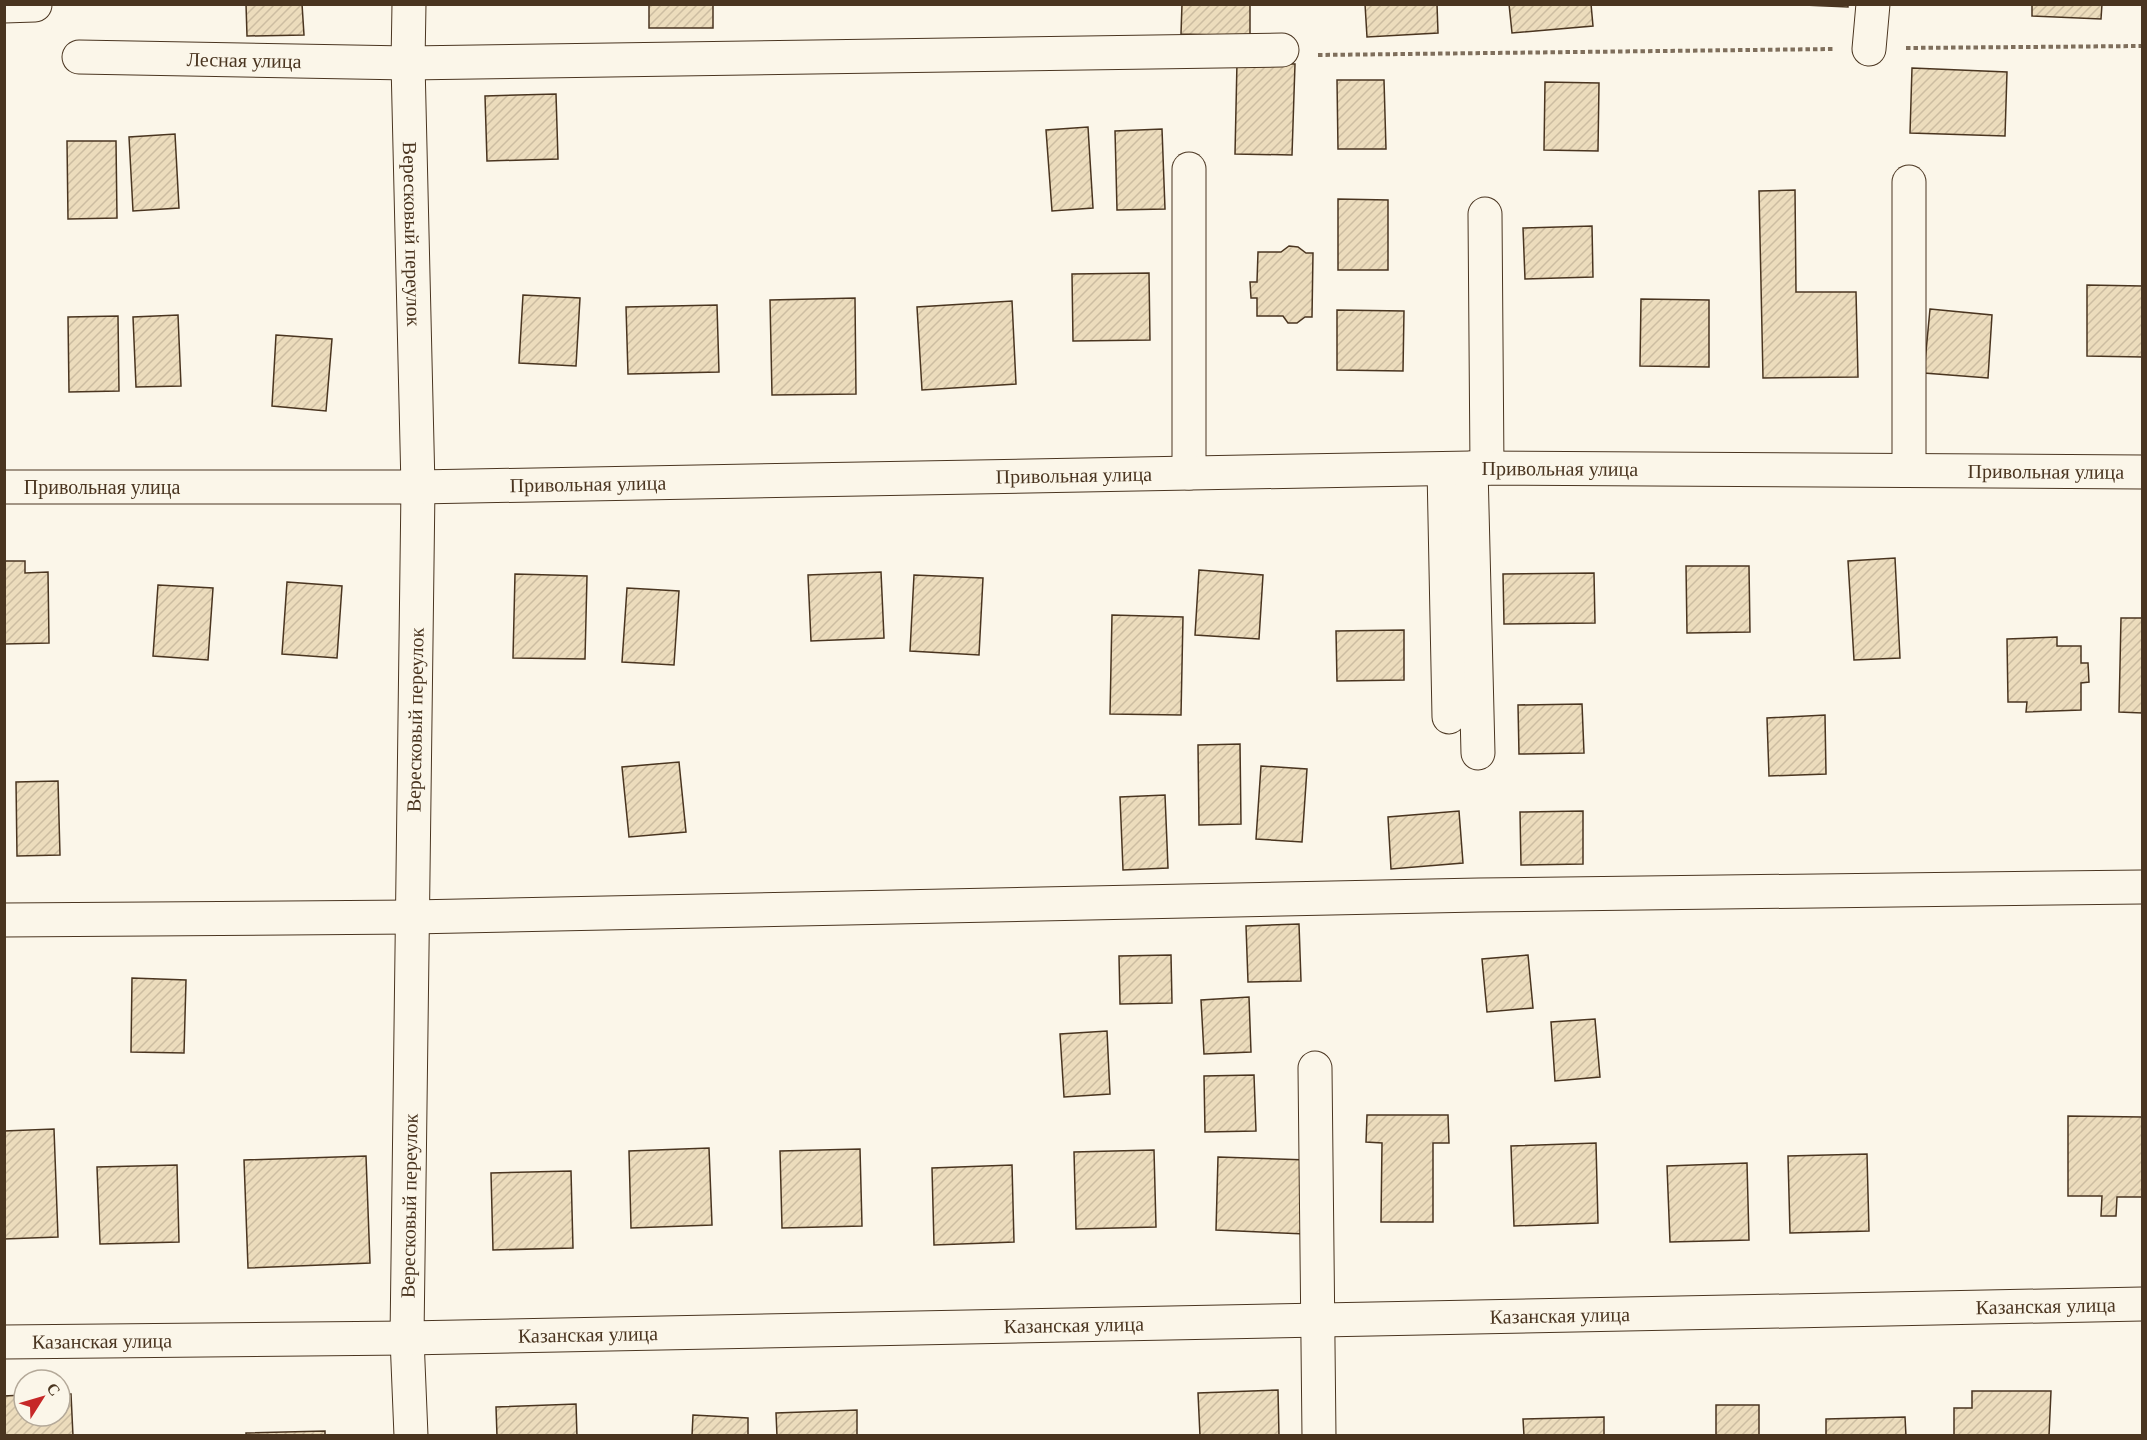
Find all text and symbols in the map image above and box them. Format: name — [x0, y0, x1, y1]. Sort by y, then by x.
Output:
street label: Лесная улица — [186, 48, 302, 73]
street label: Вересковый переулок — [398, 141, 425, 327]
street label: Привольная улица — [1481, 457, 1638, 481]
street label: Привольная улица — [1967, 460, 2124, 484]
street label: Привольная улица — [995, 463, 1152, 488]
street label: Привольная улица — [510, 472, 667, 497]
street label: Привольная улица — [24, 476, 180, 499]
street label: Вересковый переулок — [402, 627, 429, 812]
street label: Вересковый переулок — [396, 1113, 423, 1298]
street label: Казанская улица — [1975, 1294, 2116, 1318]
street label: Казанская улица — [1489, 1303, 1630, 1328]
street label: Казанская улица — [1004, 1313, 1144, 1337]
street label: Казанская улица — [518, 1322, 658, 1347]
street label: Казанская улица — [32, 1329, 172, 1353]
north arrow — [12, 1368, 72, 1428]
text: С — [43, 1380, 64, 1399]

